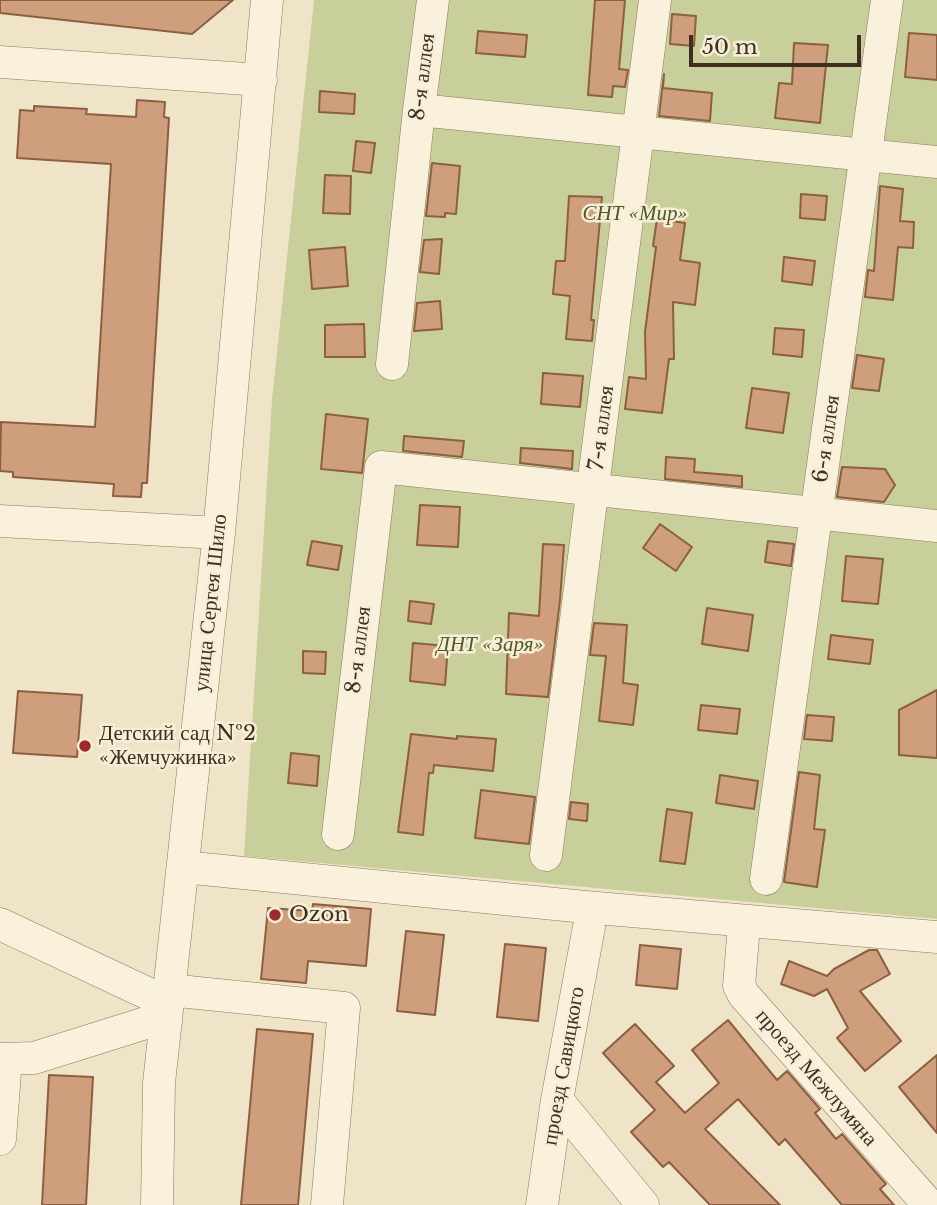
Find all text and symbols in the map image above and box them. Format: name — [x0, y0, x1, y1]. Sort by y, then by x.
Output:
scale bar — [692, 21, 864, 65]
street label: 8-я аллея — [405, 32, 441, 122]
text: 50 m — [702, 34, 757, 60]
park label: СНТ «Мир» — [582, 201, 688, 227]
street label: 7-я аллея — [584, 384, 620, 472]
street label: 6-я аллея — [808, 393, 846, 485]
street label: улица Сергея Шило — [189, 513, 233, 693]
street label: 8-я аллея — [341, 605, 377, 695]
park label: ДНТ «Заря» — [437, 632, 543, 658]
place label: Детский сад №2 «Жемчужинка» — [99, 721, 256, 771]
marker: Детский сад №2 «Жемчужинка» — [77, 738, 93, 754]
place label: Ozon — [289, 902, 349, 928]
marker: Ozon — [267, 907, 283, 923]
street label: проезд Савицкого — [538, 985, 590, 1147]
street label: проезд Межлумяна — [750, 1004, 882, 1152]

